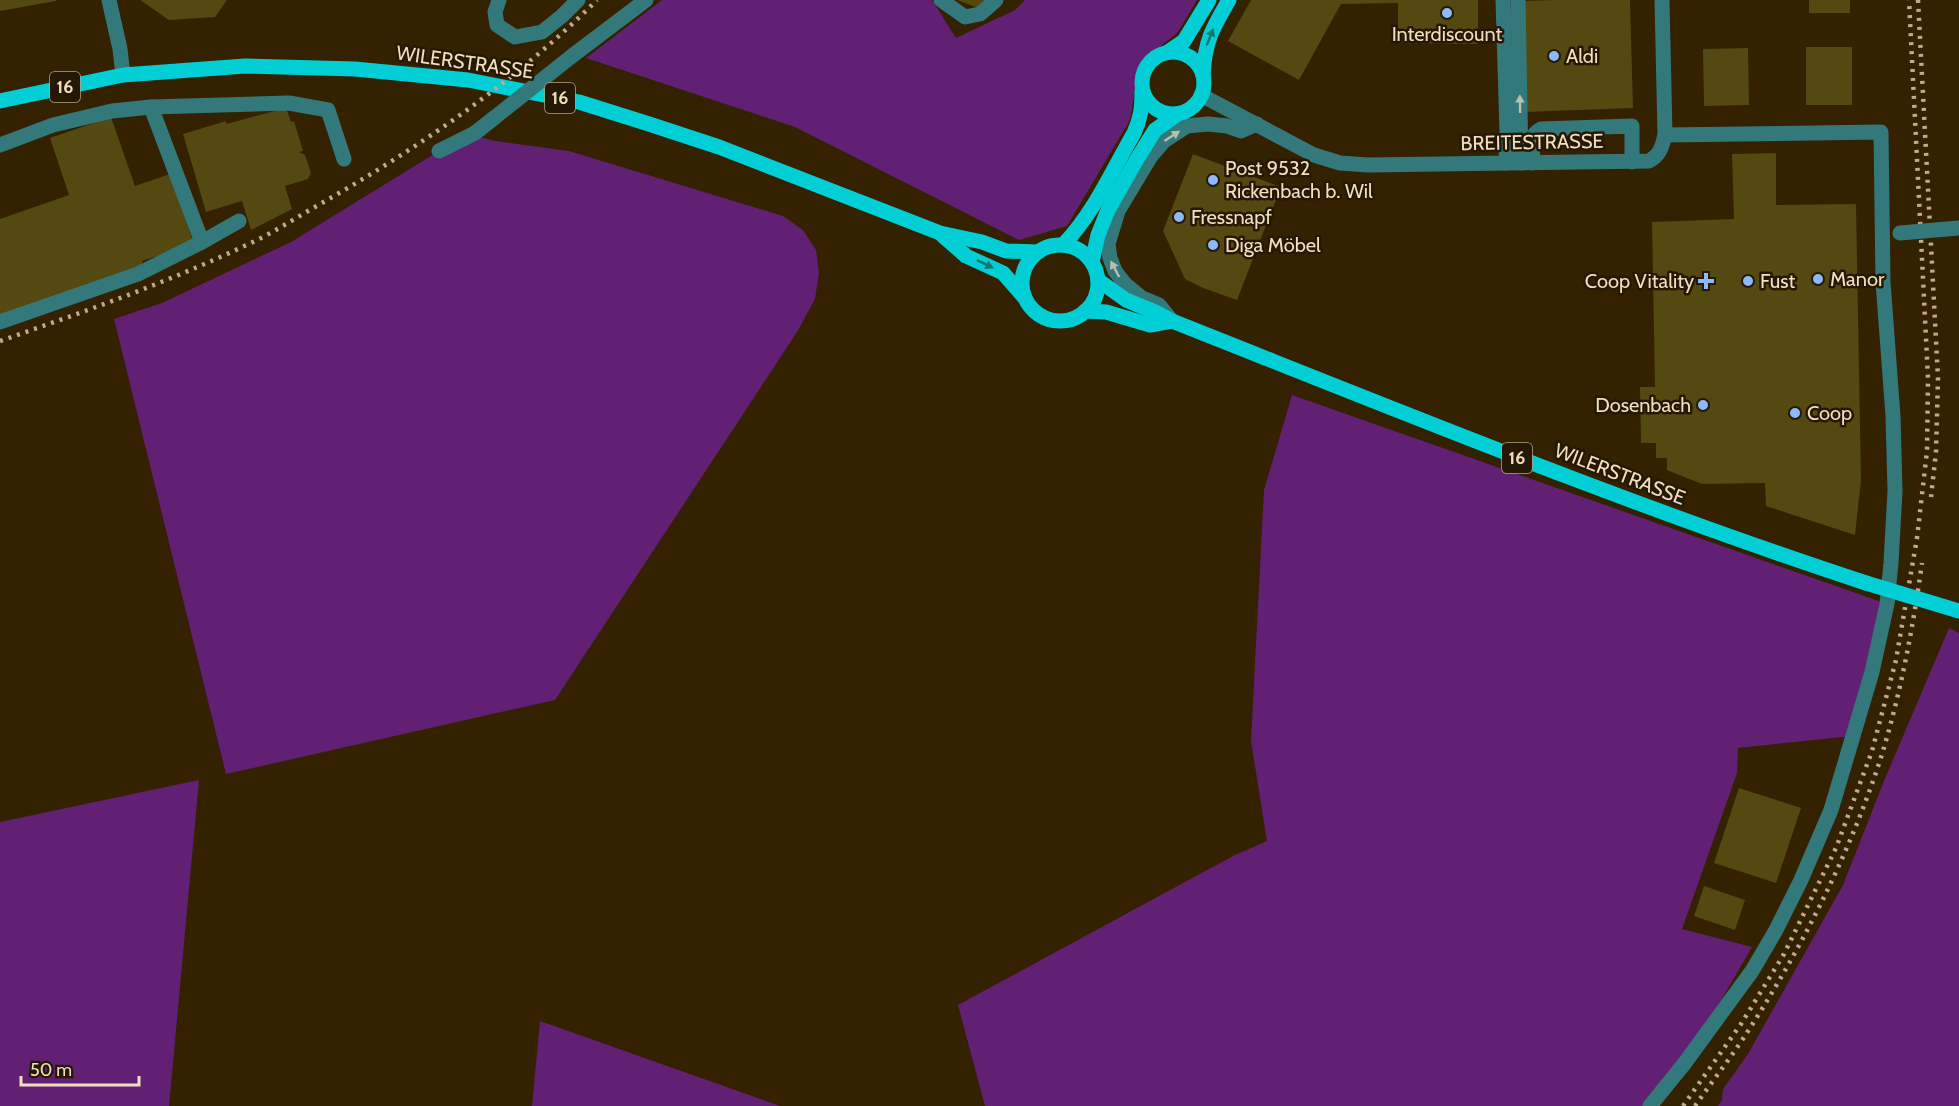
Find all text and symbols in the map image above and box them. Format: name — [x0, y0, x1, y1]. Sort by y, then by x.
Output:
marker: Interdiscount — [1440, 6, 1454, 20]
place label: Interdiscount — [1392, 22, 1503, 46]
one-way arrow — [1206, 28, 1215, 46]
street label: WILERSTRASSE — [395, 40, 535, 84]
place label: Aldi — [1566, 44, 1598, 68]
marker: Aldi — [1547, 49, 1561, 63]
road number: 16 — [50, 72, 80, 102]
road number: 16 — [545, 83, 575, 113]
one-way arrow — [1515, 95, 1525, 114]
street label: BREITESTRASSE — [1460, 129, 1604, 155]
one-way arrow — [1164, 130, 1181, 141]
place label: Post 9532 Rickenbach b. Wil — [1225, 156, 1373, 203]
marker: Post 9532 Rickenbach b. Wil — [1206, 173, 1220, 187]
place label: Fressnapf — [1191, 205, 1272, 229]
marker: Fressnapf — [1172, 210, 1186, 224]
place label: Diga Möbel — [1225, 233, 1321, 257]
marker: Diga Möbel — [1206, 238, 1220, 252]
one-way arrow — [976, 260, 993, 269]
one-way arrow — [1110, 260, 1120, 277]
place label: Manor — [1830, 267, 1885, 291]
place label: Coop Vitality — [1585, 269, 1694, 293]
place label: Fust — [1760, 269, 1795, 293]
marker: Manor — [1811, 272, 1825, 286]
marker: Coop Vitality — [1699, 274, 1713, 288]
marker: Fust — [1741, 274, 1755, 288]
place label: Dosenbach — [1595, 393, 1691, 417]
marker: Dosenbach — [1696, 398, 1710, 412]
place label: Coop — [1807, 401, 1852, 425]
marker: Coop — [1788, 406, 1802, 420]
street label: WILERSTRASSE — [1551, 438, 1689, 510]
road number: 16 — [1502, 443, 1532, 473]
scale bar — [21, 1049, 140, 1087]
text: 50 m — [30, 1059, 72, 1081]

